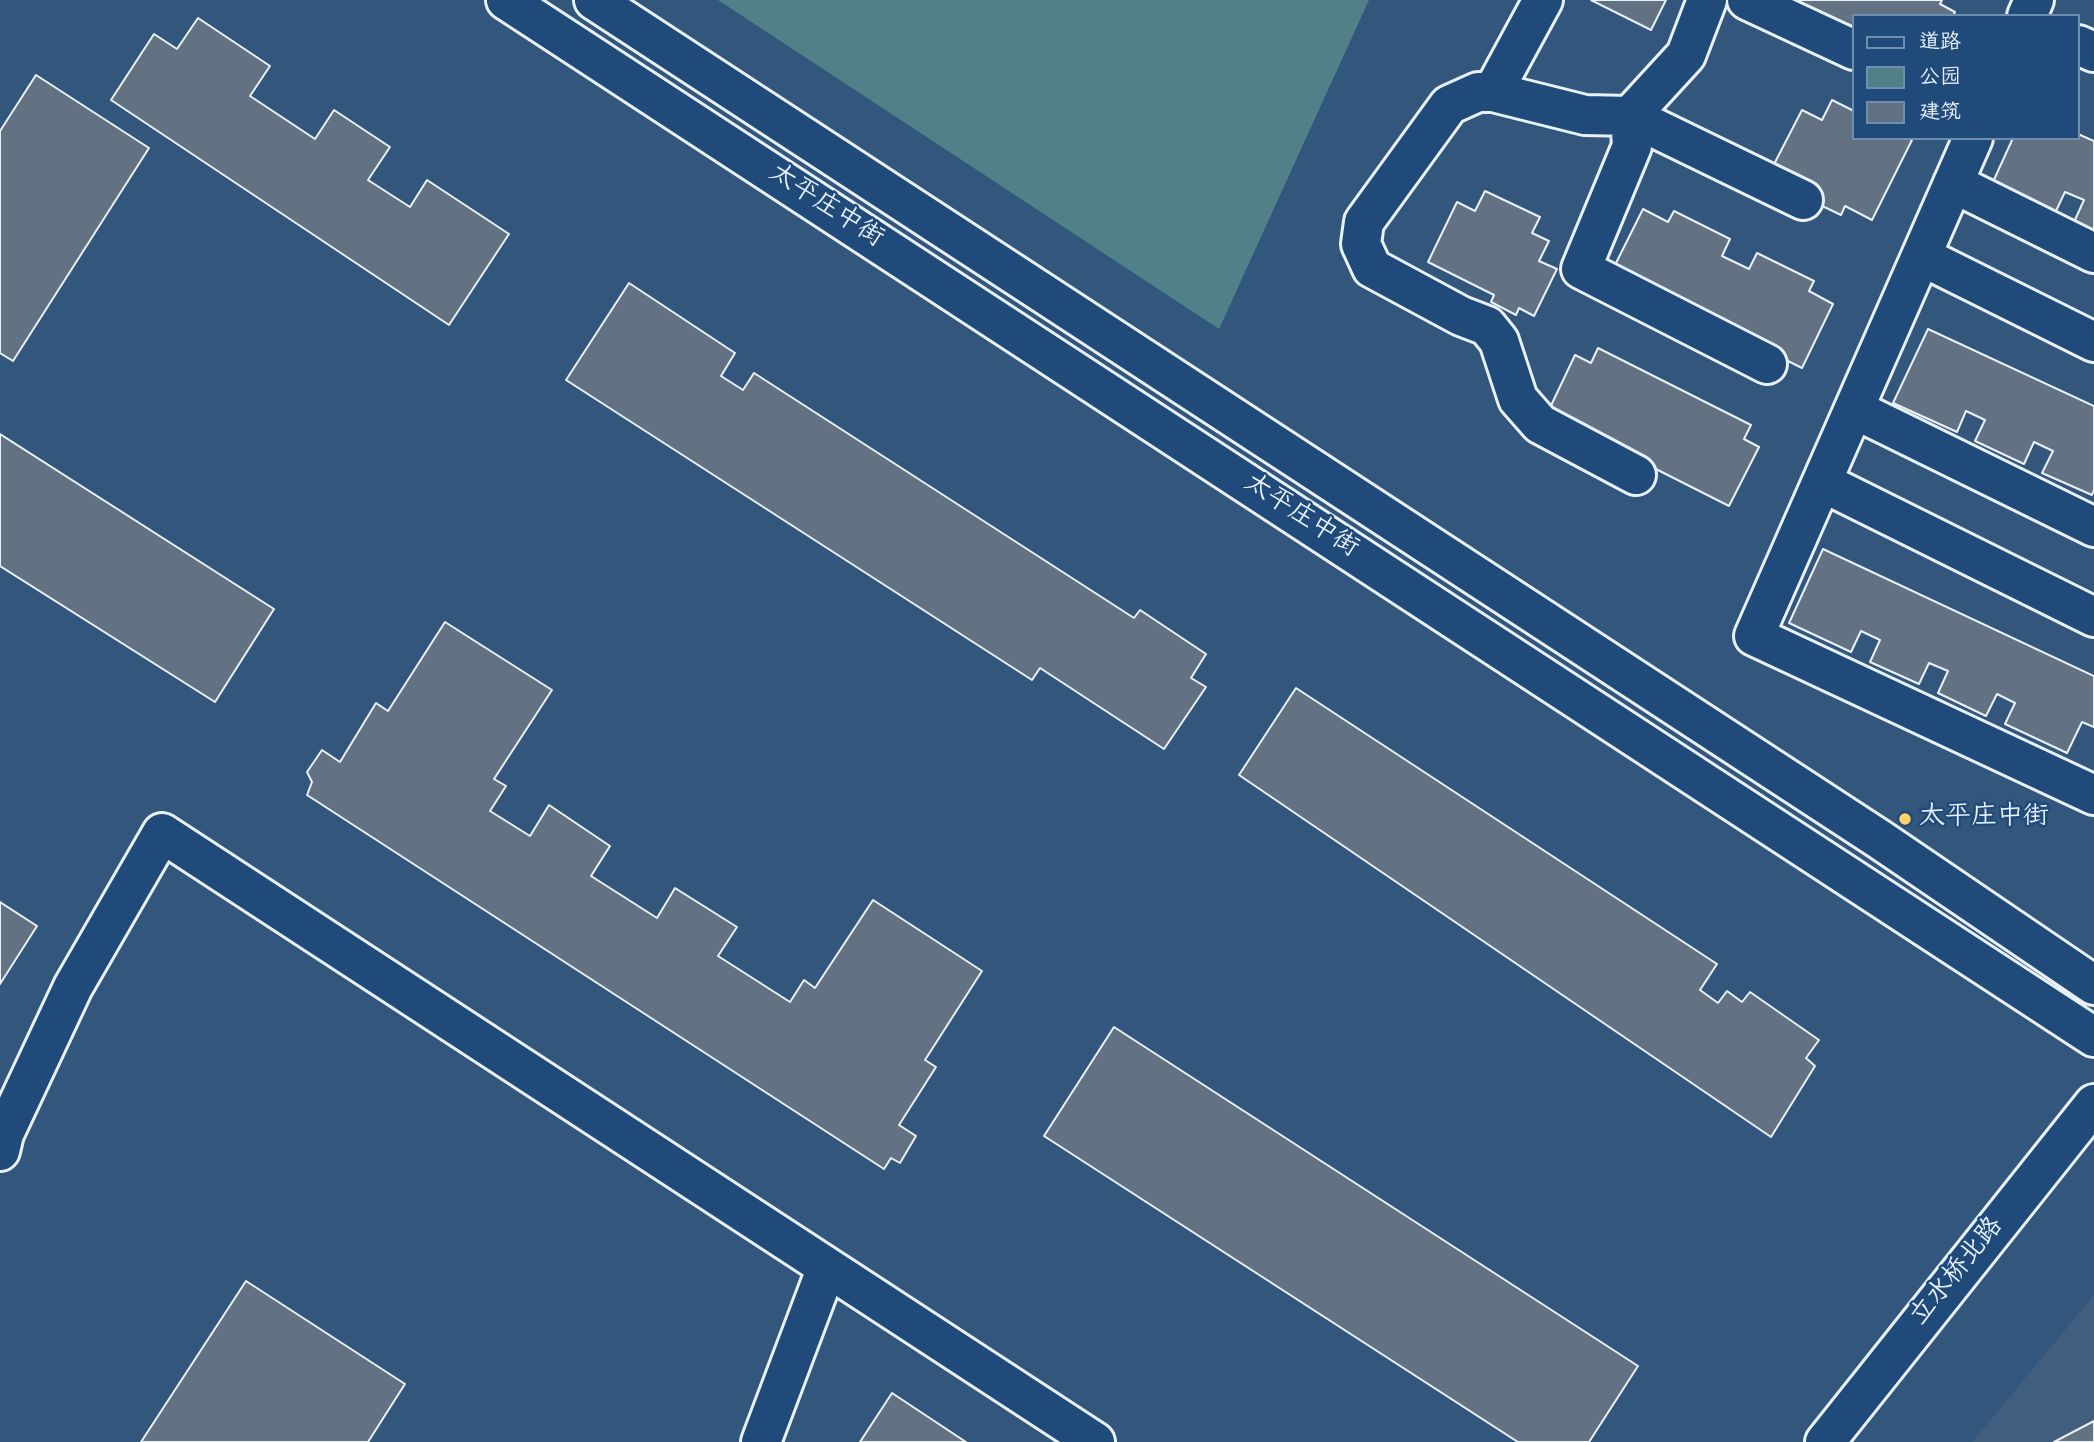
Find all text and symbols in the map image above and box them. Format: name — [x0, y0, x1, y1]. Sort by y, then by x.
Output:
legend — [1853, 14, 2080, 140]
text: 道路 — [1919, 29, 1961, 59]
text: 公园 — [1919, 64, 1961, 94]
text: 建筑 — [1919, 99, 1961, 129]
street label: 太平庄中街 — [762, 160, 888, 256]
street label: 太平庄中街 — [1237, 470, 1363, 566]
place label: 太平庄中街 — [1919, 803, 2049, 835]
marker: 太平庄中街 — [1897, 811, 1913, 827]
street label: 立水桥北路 — [1906, 1213, 2012, 1333]

